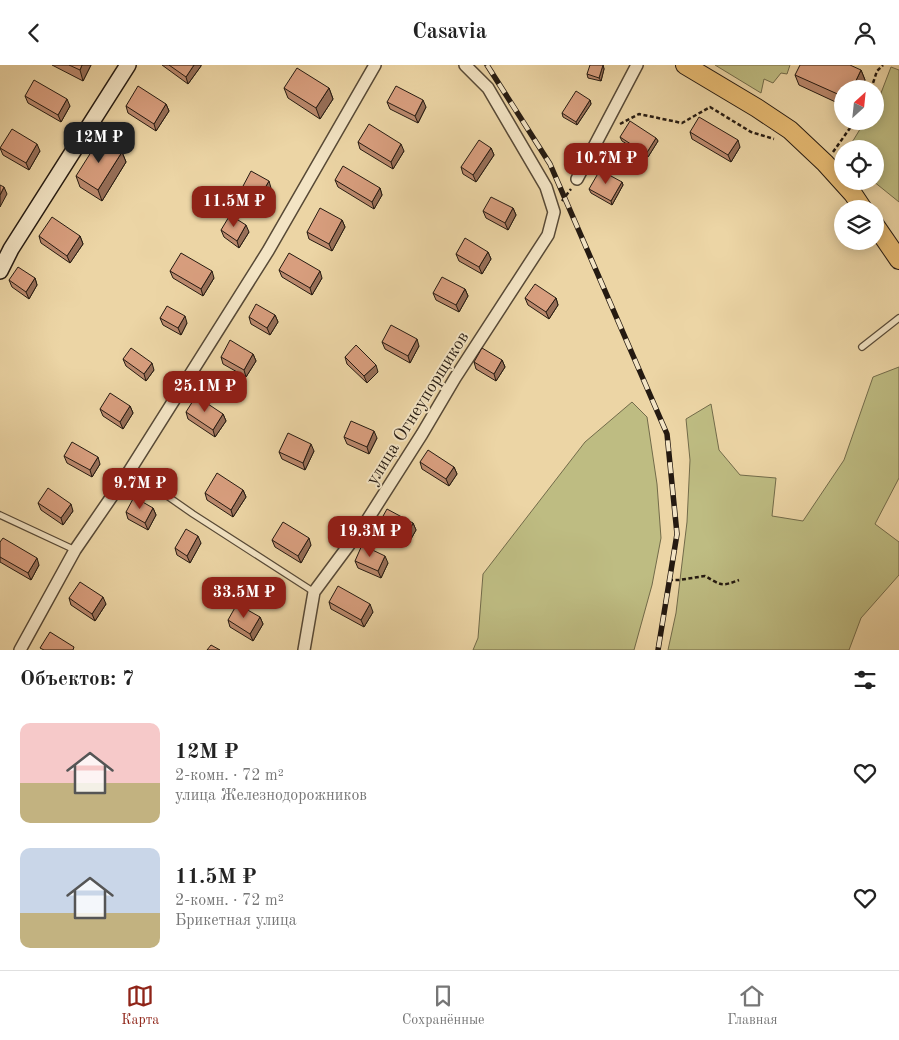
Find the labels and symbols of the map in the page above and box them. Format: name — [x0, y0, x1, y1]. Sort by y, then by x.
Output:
north arrow — [834, 80, 884, 130]
pin: 12M ₽ — [64, 121, 134, 164]
pin: 10.7M ₽ — [560, 143, 652, 185]
pin: 11.5M ₽ — [188, 185, 280, 228]
street label: улица Огнеупорщиков — [363, 329, 472, 488]
pin: 25.1M ₽ — [159, 371, 251, 413]
pin: 9.7M ₽ — [99, 467, 181, 510]
pin: 19.3M ₽ — [324, 515, 416, 558]
pin: 33.5M ₽ — [198, 577, 290, 619]

